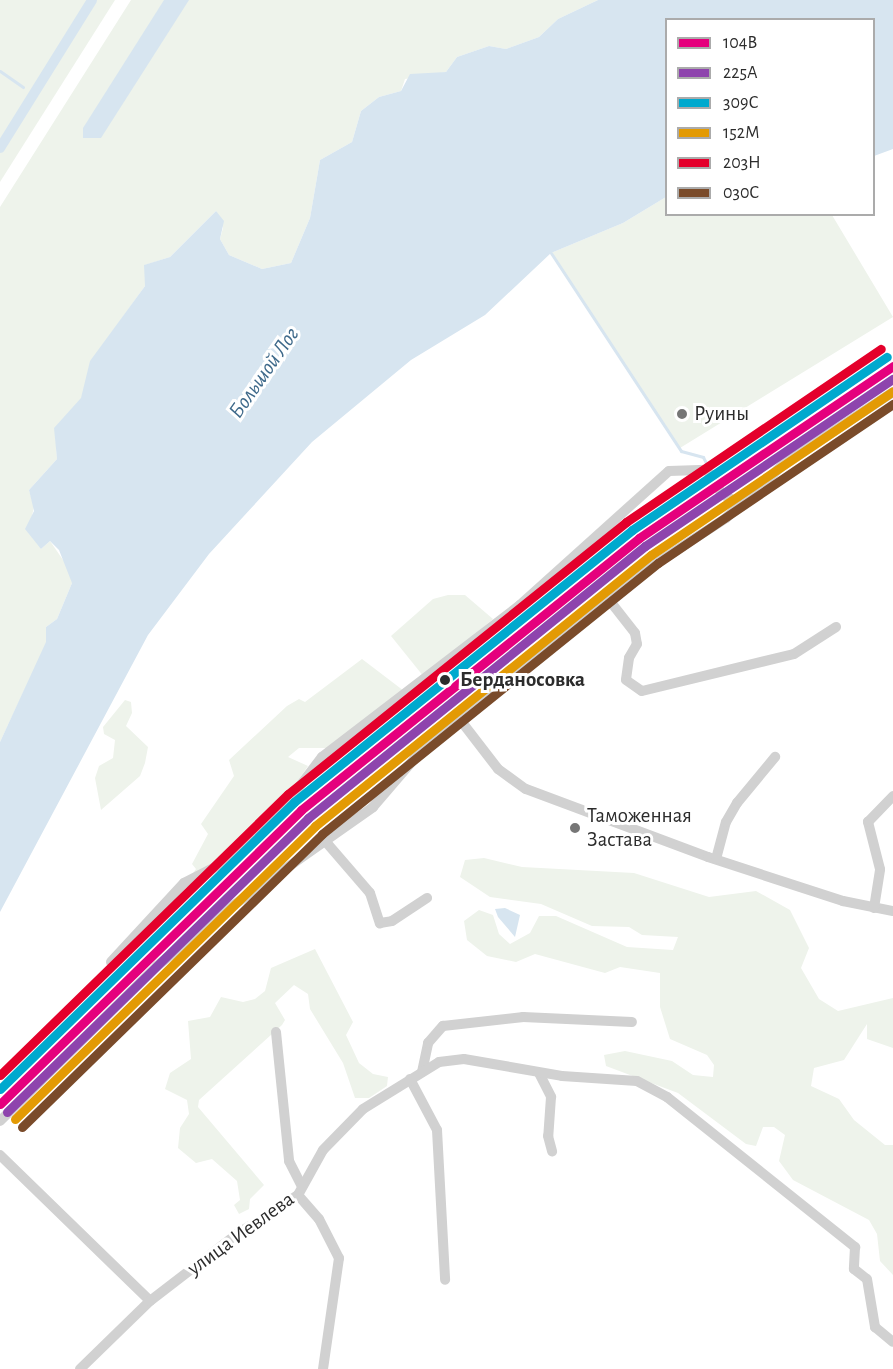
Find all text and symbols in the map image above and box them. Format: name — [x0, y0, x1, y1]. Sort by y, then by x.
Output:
legend — [665, 18, 875, 216]
text: 104В — [723, 34, 758, 52]
text: 225А — [723, 64, 758, 82]
text: 309С — [723, 94, 759, 112]
text: 152М — [723, 124, 760, 142]
text: 203Н — [723, 154, 761, 172]
text: 030C — [723, 184, 759, 202]
water label: Большой Лог — [223, 322, 305, 424]
place label: Руины — [694, 401, 749, 427]
marker: Руины — [675, 407, 689, 421]
place label: Берданосовка — [460, 667, 585, 693]
marker: Берданосовка — [435, 670, 455, 690]
place label: Таможенная Застава — [587, 803, 692, 853]
marker: Таможенная Застава — [568, 821, 582, 835]
street label: улица Иевлева — [183, 1187, 299, 1281]

